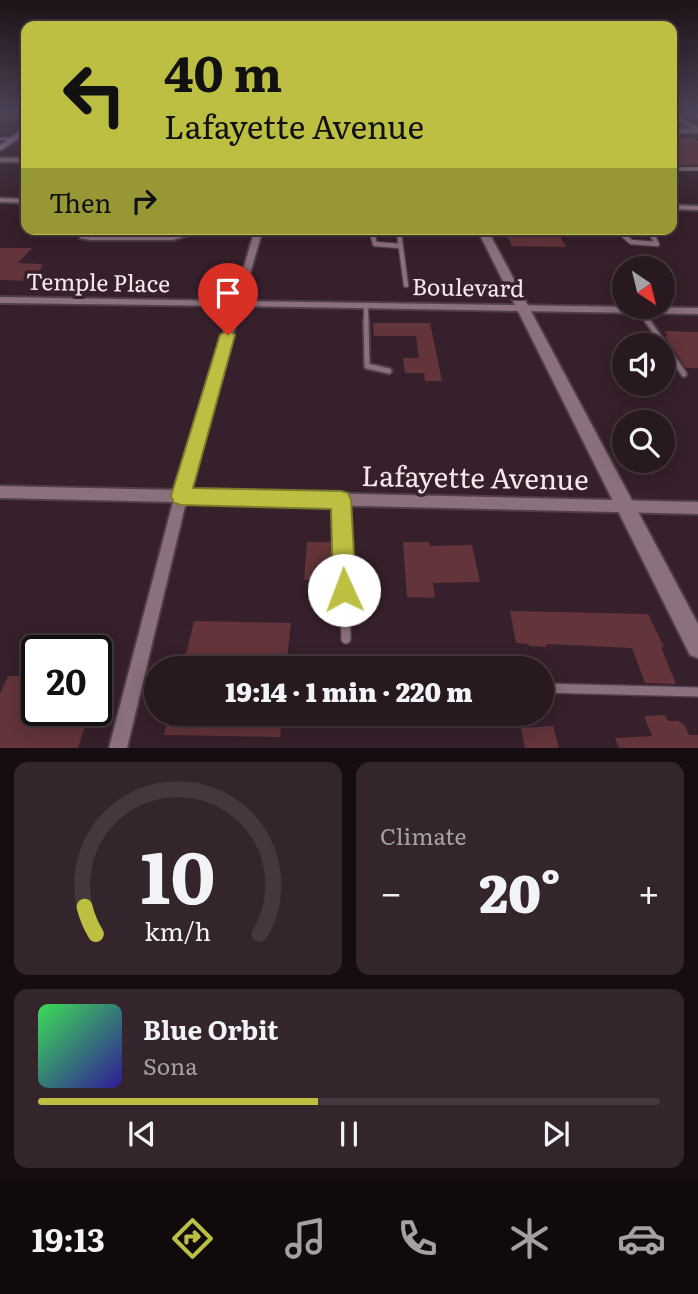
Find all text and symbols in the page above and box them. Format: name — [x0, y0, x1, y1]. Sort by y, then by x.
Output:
text: 40 m — [164, 34, 282, 107]
icon: left — [49, 49, 140, 140]
text: Lafayette Avenue — [164, 101, 424, 149]
text: Then — [49, 182, 111, 221]
icon: right — [125, 182, 163, 220]
north arrow — [612, 256, 676, 318]
map controls — [612, 256, 675, 473]
street label: Temple Place — [26, 263, 170, 299]
pin — [198, 263, 258, 335]
street label: Boulevard — [412, 268, 525, 304]
icon: arrive — [209, 274, 247, 312]
button: sound — [612, 333, 675, 396]
button: search — [612, 410, 675, 473]
street label: Lafayette Avenue — [361, 453, 589, 499]
position arrow — [307, 553, 381, 627]
speed limit sign: 20 — [21, 635, 112, 726]
text: 19:14 · 1 min · 220 m — [225, 671, 473, 710]
text: Climate — [380, 818, 466, 852]
text: 10 — [141, 819, 215, 927]
text: 20° — [479, 852, 561, 929]
text: − — [380, 862, 402, 919]
text: + — [638, 862, 660, 919]
text: km/h — [145, 912, 211, 949]
text: Blue Orbit — [143, 1009, 278, 1048]
text: Sona — [143, 1048, 198, 1082]
icon: previous — [123, 1115, 161, 1153]
icon: pause — [330, 1115, 368, 1153]
icon: next — [537, 1115, 575, 1153]
text: 19:13 — [32, 1214, 105, 1262]
icon: directions — [168, 1214, 217, 1263]
icon: music — [281, 1214, 330, 1263]
icon: phone — [393, 1214, 442, 1263]
icon: climate — [505, 1214, 554, 1263]
icon: car — [617, 1214, 666, 1263]

